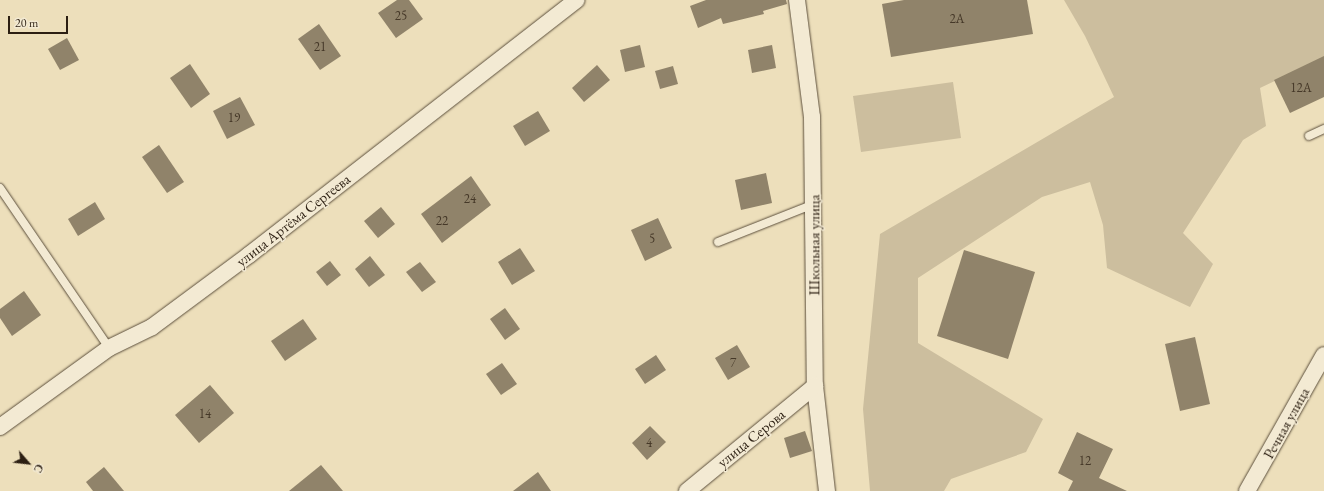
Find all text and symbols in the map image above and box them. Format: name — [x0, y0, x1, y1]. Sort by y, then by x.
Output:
scale bar — [10, 8, 70, 34]
house number: 25 — [395, 8, 407, 24]
house number: 2А — [949, 11, 965, 27]
text: 20 m — [15, 15, 38, 31]
house number: 21 — [314, 39, 326, 55]
house number: 12А — [1290, 80, 1312, 96]
house number: 19 — [228, 110, 240, 126]
street label: улица Артёма Сергеева — [232, 170, 354, 270]
house number: 24 — [464, 191, 476, 207]
street label: Школьная улица — [805, 194, 823, 296]
house number: 22 — [436, 213, 448, 229]
house number: 5 — [649, 231, 655, 247]
house number: 7 — [730, 355, 736, 371]
street label: Речная улица — [1259, 384, 1313, 462]
street label: улица Серова — [713, 405, 789, 471]
house number: 14 — [199, 406, 211, 422]
house number: 4 — [646, 435, 652, 451]
north arrow — [8, 443, 48, 483]
house number: 12 — [1079, 453, 1091, 469]
text: С — [31, 462, 47, 475]

